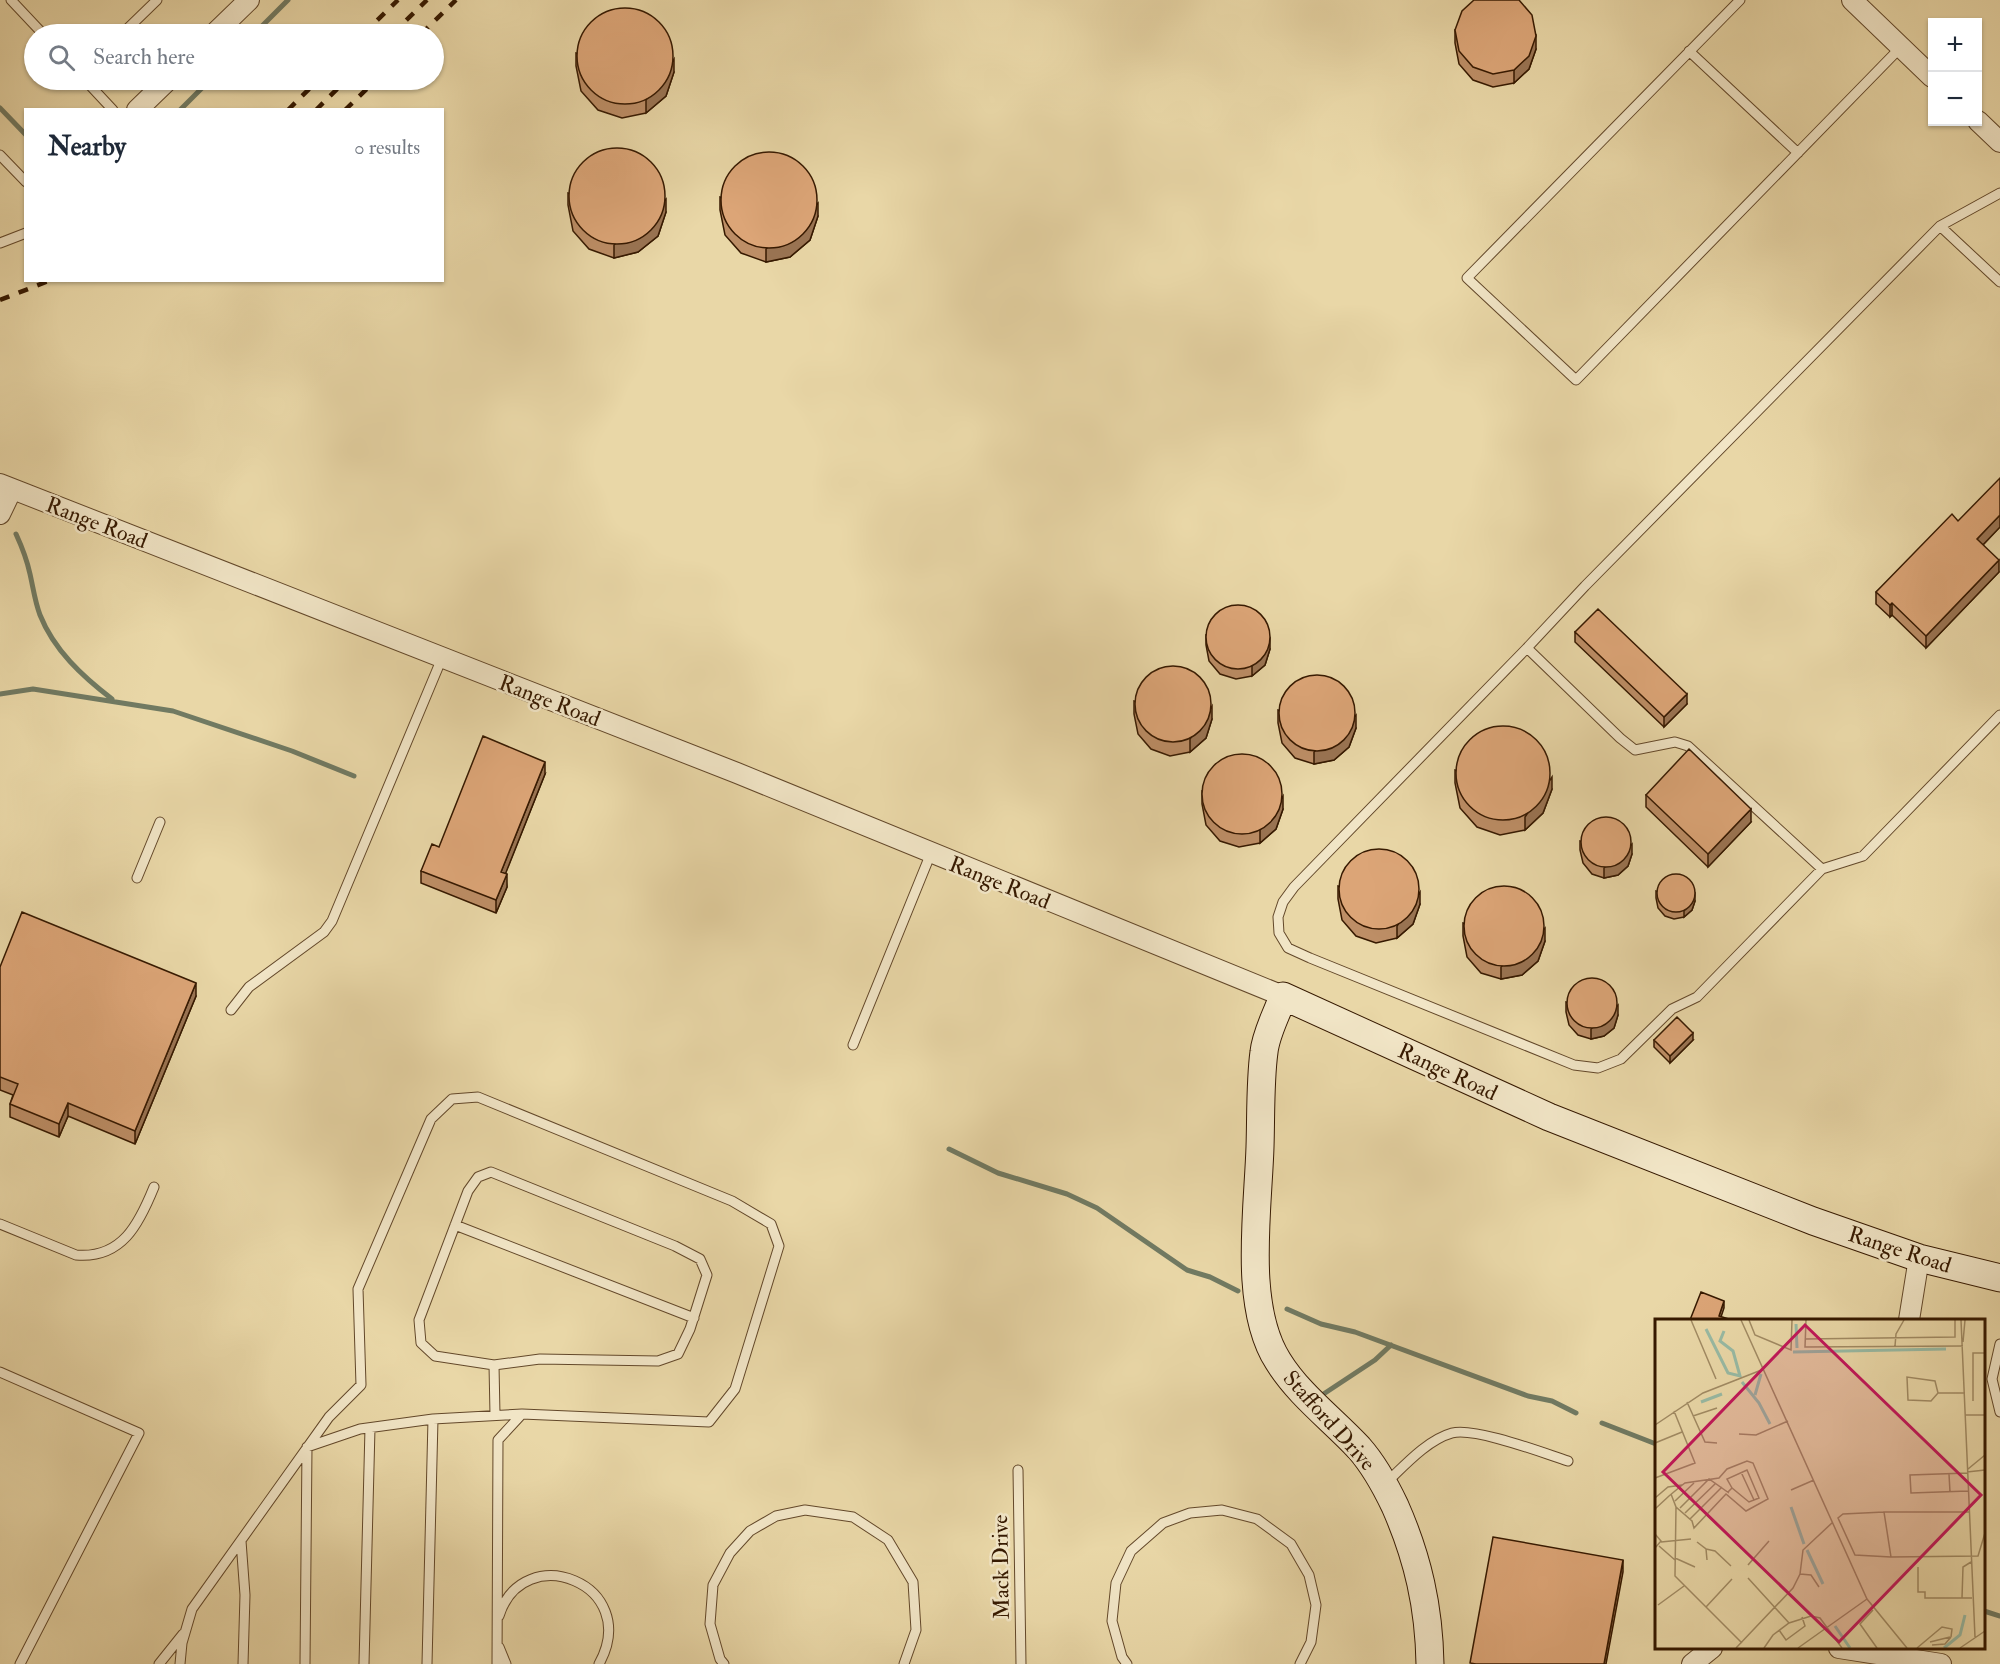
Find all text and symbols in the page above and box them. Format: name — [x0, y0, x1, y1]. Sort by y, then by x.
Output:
map controls — [1928, 18, 1982, 126]
button: + — [1928, 18, 1982, 72]
search box — [24, 24, 444, 90]
icon: search — [45, 41, 78, 74]
text: Search here — [93, 43, 195, 71]
button: − — [1928, 72, 1982, 126]
text: Nearby — [48, 131, 126, 163]
text: 0 results — [354, 135, 420, 160]
street label: Range Road — [42, 491, 152, 555]
street label: Range Road — [495, 669, 605, 733]
street label: Range Road — [945, 850, 1055, 916]
street label: Range Road — [1393, 1037, 1502, 1107]
street label: Range Road — [1845, 1220, 1955, 1280]
inset map — [1655, 1319, 1985, 1649]
street label: Stafford Drive — [1277, 1365, 1382, 1477]
street label: Mack Drive — [986, 1514, 1016, 1620]

